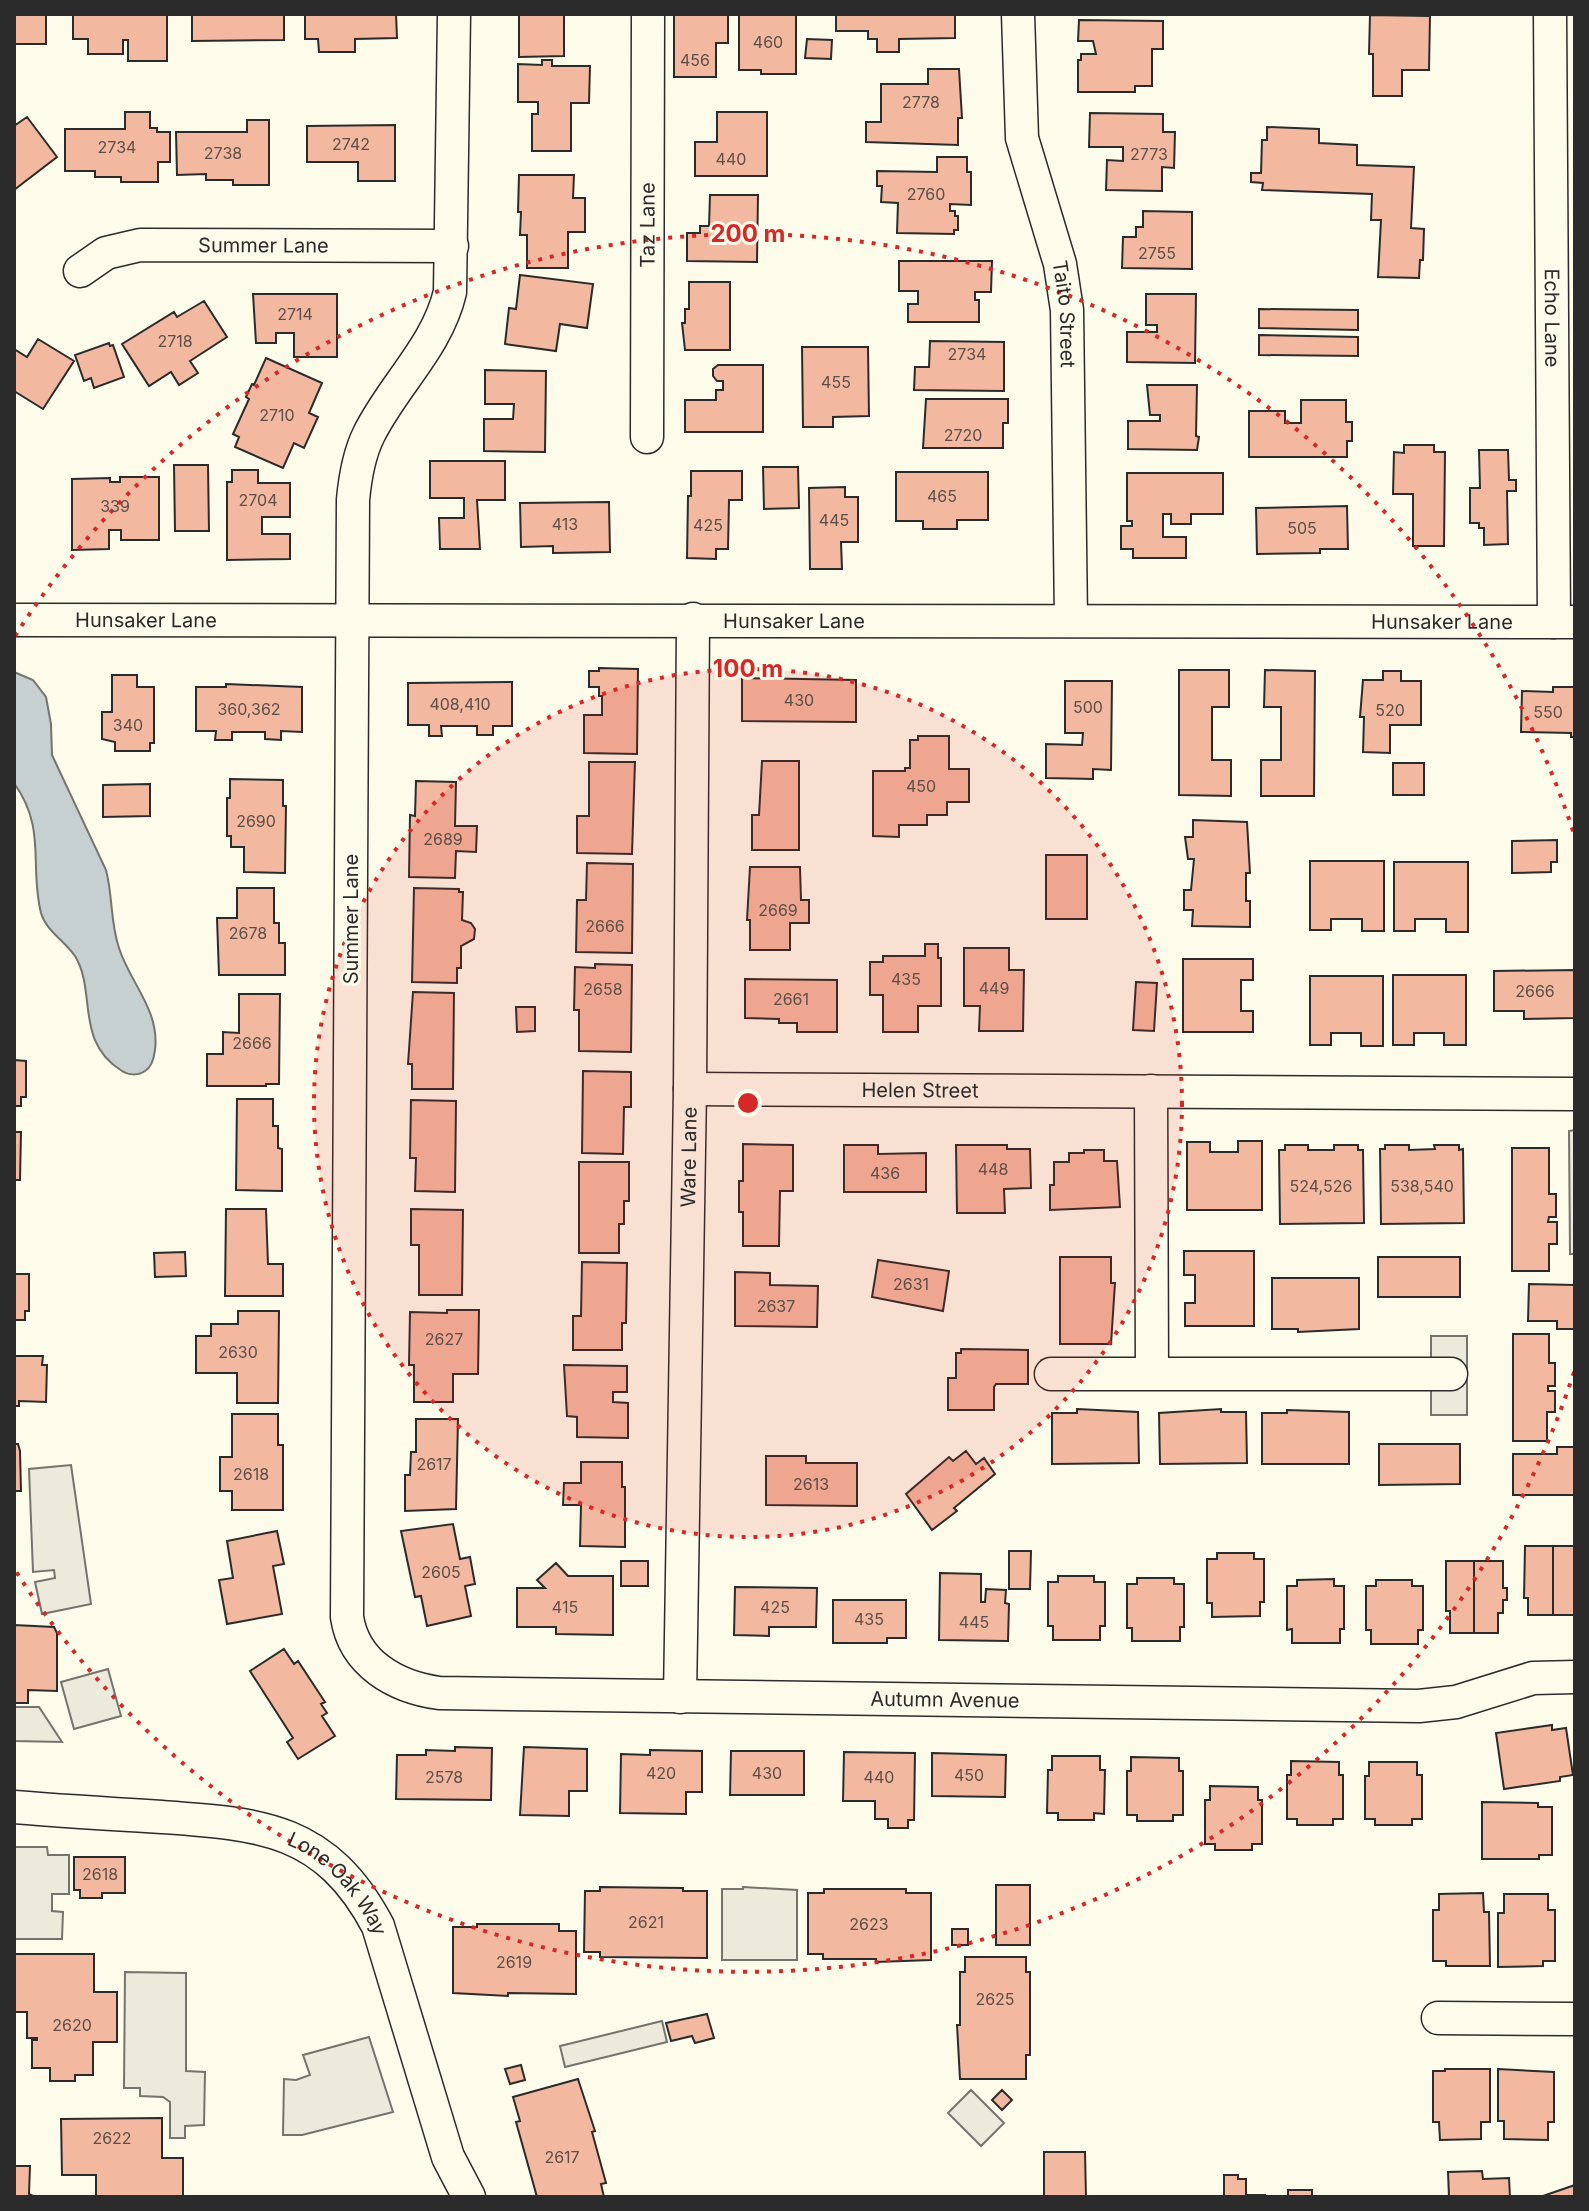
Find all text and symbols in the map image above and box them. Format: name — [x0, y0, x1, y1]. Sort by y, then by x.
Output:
house number: 460 — [753, 32, 783, 52]
house number: 456 — [680, 50, 710, 70]
house number: 2778 — [902, 92, 940, 112]
house number: 2742 — [332, 134, 370, 154]
house number: 2734 — [98, 137, 136, 157]
house number: 2738 — [204, 143, 242, 163]
house number: 2773 — [1130, 144, 1168, 164]
house number: 440 — [716, 149, 746, 169]
street label: Taz Lane — [635, 182, 660, 268]
house number: 2760 — [907, 184, 945, 204]
text: 200 m — [710, 219, 786, 248]
street label: Summer Lane — [198, 233, 329, 258]
house number: 2755 — [1138, 243, 1176, 263]
street label: Taito Street — [1048, 259, 1080, 368]
street label: Echo Lane — [1540, 268, 1564, 368]
house number: 2714 — [277, 304, 313, 324]
house number: 2718 — [157, 331, 193, 351]
house number: 2734 — [948, 344, 986, 364]
house number: 455 — [821, 372, 851, 392]
house number: 2710 — [259, 405, 295, 425]
house number: 2720 — [944, 425, 982, 445]
house number: 465 — [927, 486, 957, 506]
house number: 2704 — [239, 490, 278, 510]
house number: 339 — [100, 496, 130, 516]
house number: 445 — [819, 510, 849, 530]
house number: 413 — [552, 514, 578, 534]
house number: 425 — [693, 515, 723, 535]
house number: 505 — [1287, 518, 1317, 538]
street label: Hunsaker Lane — [75, 608, 217, 632]
street label: Hunsaker Lane — [723, 609, 865, 633]
street label: Hunsaker Lane — [1371, 610, 1513, 634]
text: 100 m — [713, 654, 783, 683]
house number: 430 — [784, 690, 814, 710]
house number: 408,410 — [429, 694, 491, 714]
house number: 500 — [1073, 697, 1103, 717]
house number: 360,362 — [217, 699, 281, 719]
house number: 520 — [1375, 700, 1405, 720]
house number: 550 — [1533, 702, 1563, 722]
house number: 340 — [113, 715, 143, 735]
house number: 450 — [906, 776, 936, 796]
house number: 2690 — [236, 811, 276, 831]
house number: 2689 — [423, 829, 463, 849]
street label: Summer Lane — [339, 854, 363, 984]
house number: 2669 — [758, 900, 798, 920]
house number: 2666 — [585, 916, 625, 936]
house number: 2678 — [229, 923, 267, 943]
house number: 435 — [891, 969, 921, 989]
house number: 449 — [979, 978, 1009, 998]
house number: 2658 — [583, 979, 623, 999]
house number: 2666 — [1515, 981, 1555, 1001]
house number: 2661 — [773, 989, 809, 1009]
house number: 2666 — [232, 1033, 272, 1053]
street label: Helen Street — [861, 1078, 979, 1103]
centre of rings — [734, 1089, 762, 1117]
street label: Ware Lane — [676, 1107, 702, 1208]
house number: 448 — [978, 1159, 1008, 1179]
house number: 436 — [870, 1163, 900, 1183]
house number: 524,526 — [1290, 1176, 1352, 1196]
house number: 538,540 — [1390, 1176, 1454, 1196]
house number: 2631 — [893, 1274, 929, 1294]
house number: 2637 — [757, 1296, 795, 1316]
house number: 2627 — [425, 1329, 463, 1349]
house number: 2630 — [218, 1342, 258, 1362]
house number: 2617 — [416, 1454, 452, 1474]
house number: 2618 — [233, 1464, 269, 1484]
house number: 2613 — [793, 1474, 829, 1494]
house number: 2605 — [421, 1562, 461, 1582]
house number: 415 — [552, 1597, 578, 1617]
house number: 425 — [760, 1597, 790, 1617]
house number: 435 — [854, 1609, 884, 1629]
house number: 445 — [959, 1612, 989, 1632]
street label: Autumn Avenue — [870, 1687, 1020, 1713]
house number: 420 — [646, 1763, 676, 1783]
house number: 430 — [752, 1763, 782, 1783]
house number: 450 — [954, 1765, 984, 1785]
house number: 2578 — [425, 1767, 463, 1787]
house number: 440 — [864, 1767, 894, 1787]
street label: Lone Oak Way — [284, 1827, 392, 1938]
house number: 2618 — [82, 1864, 118, 1884]
house number: 2621 — [628, 1912, 664, 1932]
house number: 2623 — [849, 1914, 889, 1934]
house number: 2619 — [496, 1952, 532, 1972]
house number: 2625 — [975, 1989, 1015, 2009]
house number: 2620 — [52, 2015, 92, 2035]
house number: 2622 — [92, 2128, 132, 2148]
house number: 2617 — [544, 2147, 580, 2167]

